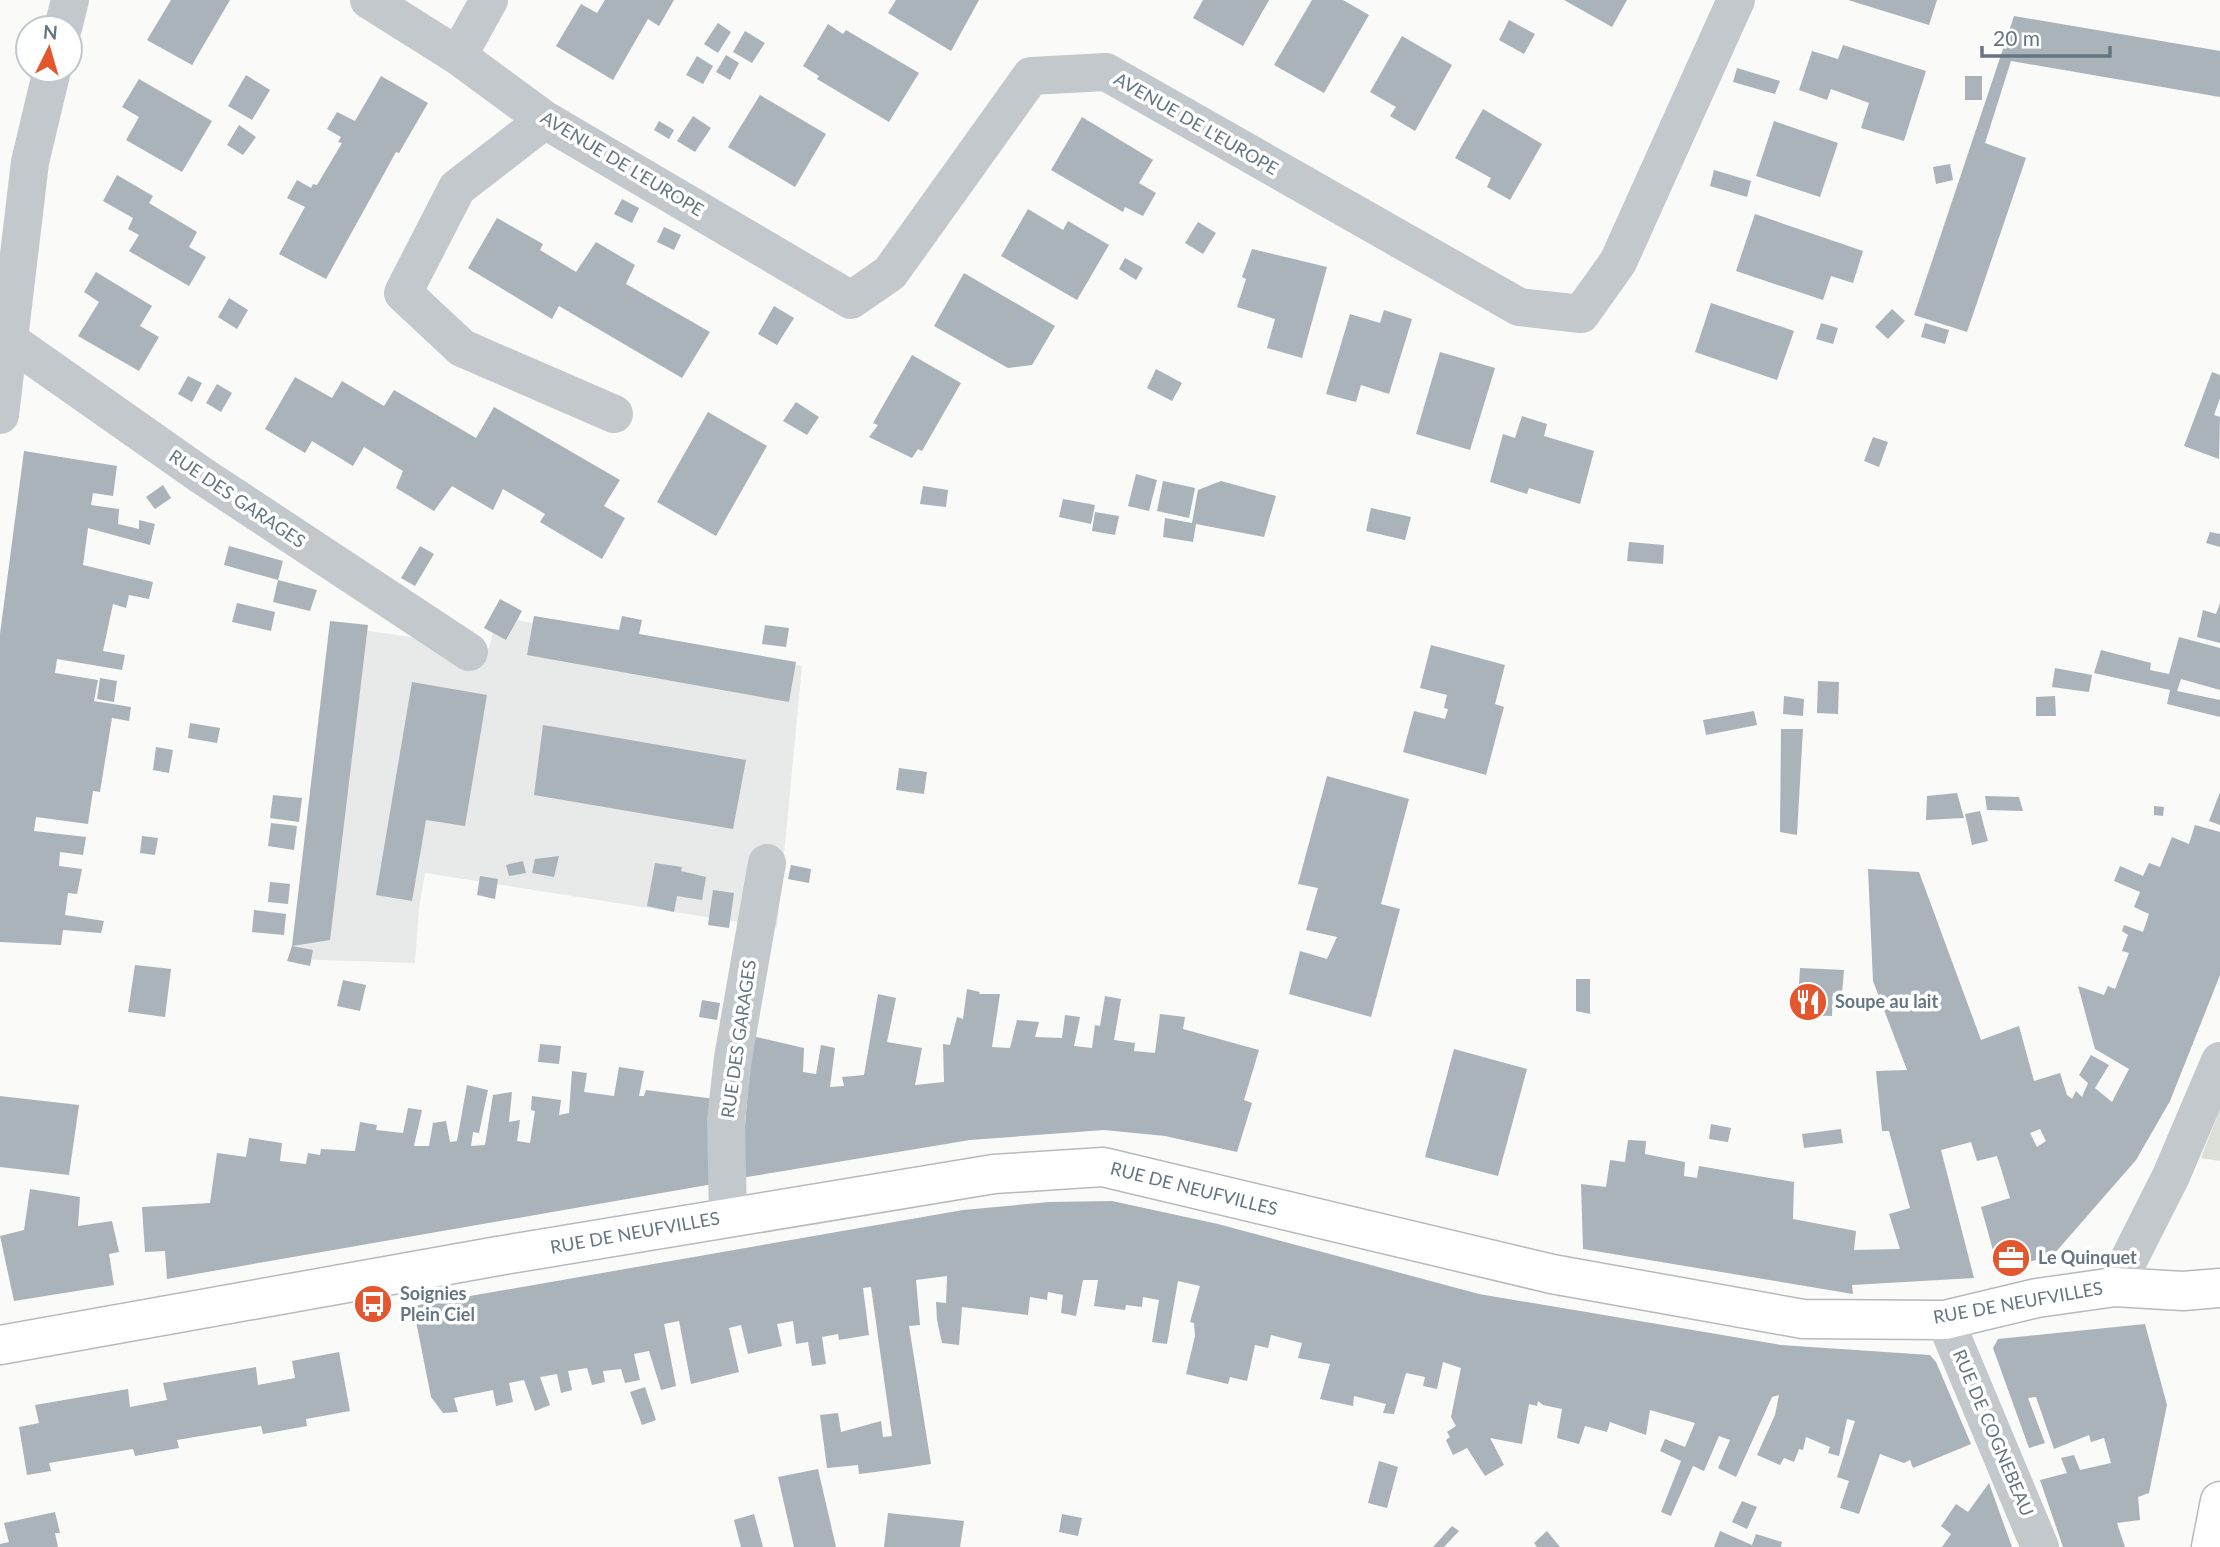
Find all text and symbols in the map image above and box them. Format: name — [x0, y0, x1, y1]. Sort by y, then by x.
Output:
north arrow — [14, 14, 84, 84]
scale bar — [1982, 14, 2110, 58]
text: N — [42, 19, 59, 44]
text: 20 m — [1993, 25, 2040, 50]
street label: AVENUE DE L'EUROPE — [1110, 67, 1283, 179]
street label: AVENUE DE L'EUROPE — [537, 106, 708, 220]
street label: RUE DES GARAGES — [165, 444, 310, 552]
street label: RUE DES GARAGES — [716, 958, 760, 1119]
restaurant icon: Soupe au lait — [1787, 981, 1829, 1023]
place label: Soupe au lait — [1835, 990, 1938, 1012]
street label: RUE DE NEUFVILLES — [1108, 1157, 1280, 1219]
street label: RUE DE NEUFVILLES — [548, 1206, 721, 1258]
office icon: Le Quinquet — [1990, 1237, 2032, 1279]
place label: Le Quinquet — [2038, 1246, 2137, 1268]
street label: RUE DE NEUFVILLES — [1931, 1276, 2104, 1328]
place label: Soignies Plein Ciel — [400, 1282, 475, 1325]
bus stop icon: Soignies Plein Ciel — [352, 1283, 394, 1325]
street label: RUE DE COGNEBEAU — [1949, 1346, 2039, 1519]

